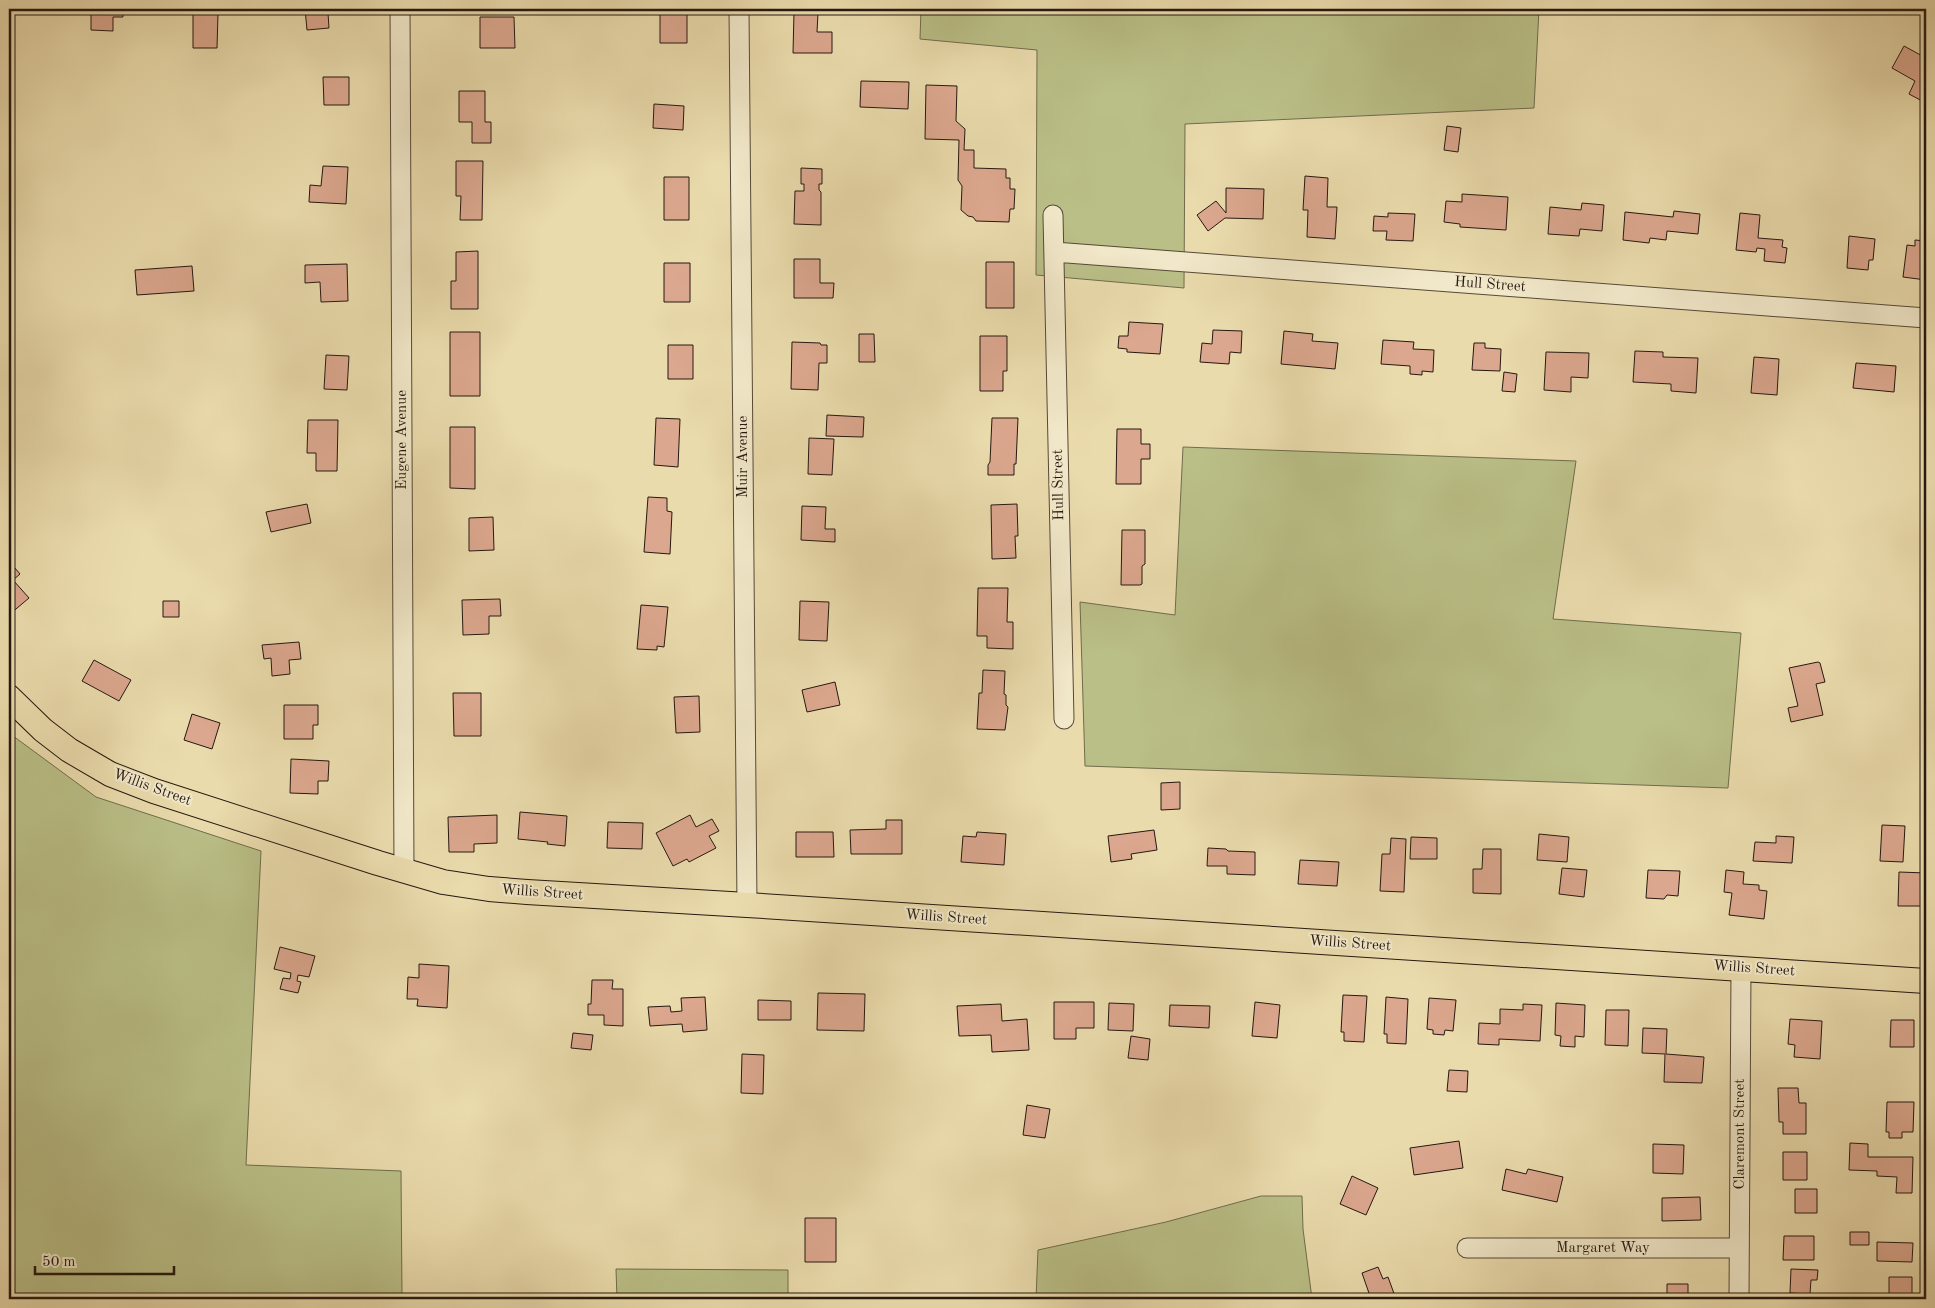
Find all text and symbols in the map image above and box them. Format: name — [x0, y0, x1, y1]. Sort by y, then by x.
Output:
street label: Hull Street — [1454, 275, 1526, 295]
street label: Eugene Avenue — [395, 390, 410, 490]
street label: Muir Avenue — [736, 416, 751, 498]
street label: Hull Street — [1051, 449, 1067, 521]
street label: Willis Street — [111, 767, 193, 809]
street label: Willis Street — [501, 883, 583, 903]
street label: Willis Street — [905, 908, 987, 928]
street label: Willis Street — [1309, 934, 1391, 954]
street label: Willis Street — [1713, 959, 1795, 979]
street label: Claremont Street — [1733, 1078, 1748, 1190]
street label: Margaret Way — [1556, 1241, 1650, 1256]
scale bar — [35, 1243, 174, 1275]
text: 50 m — [42, 1255, 76, 1270]

